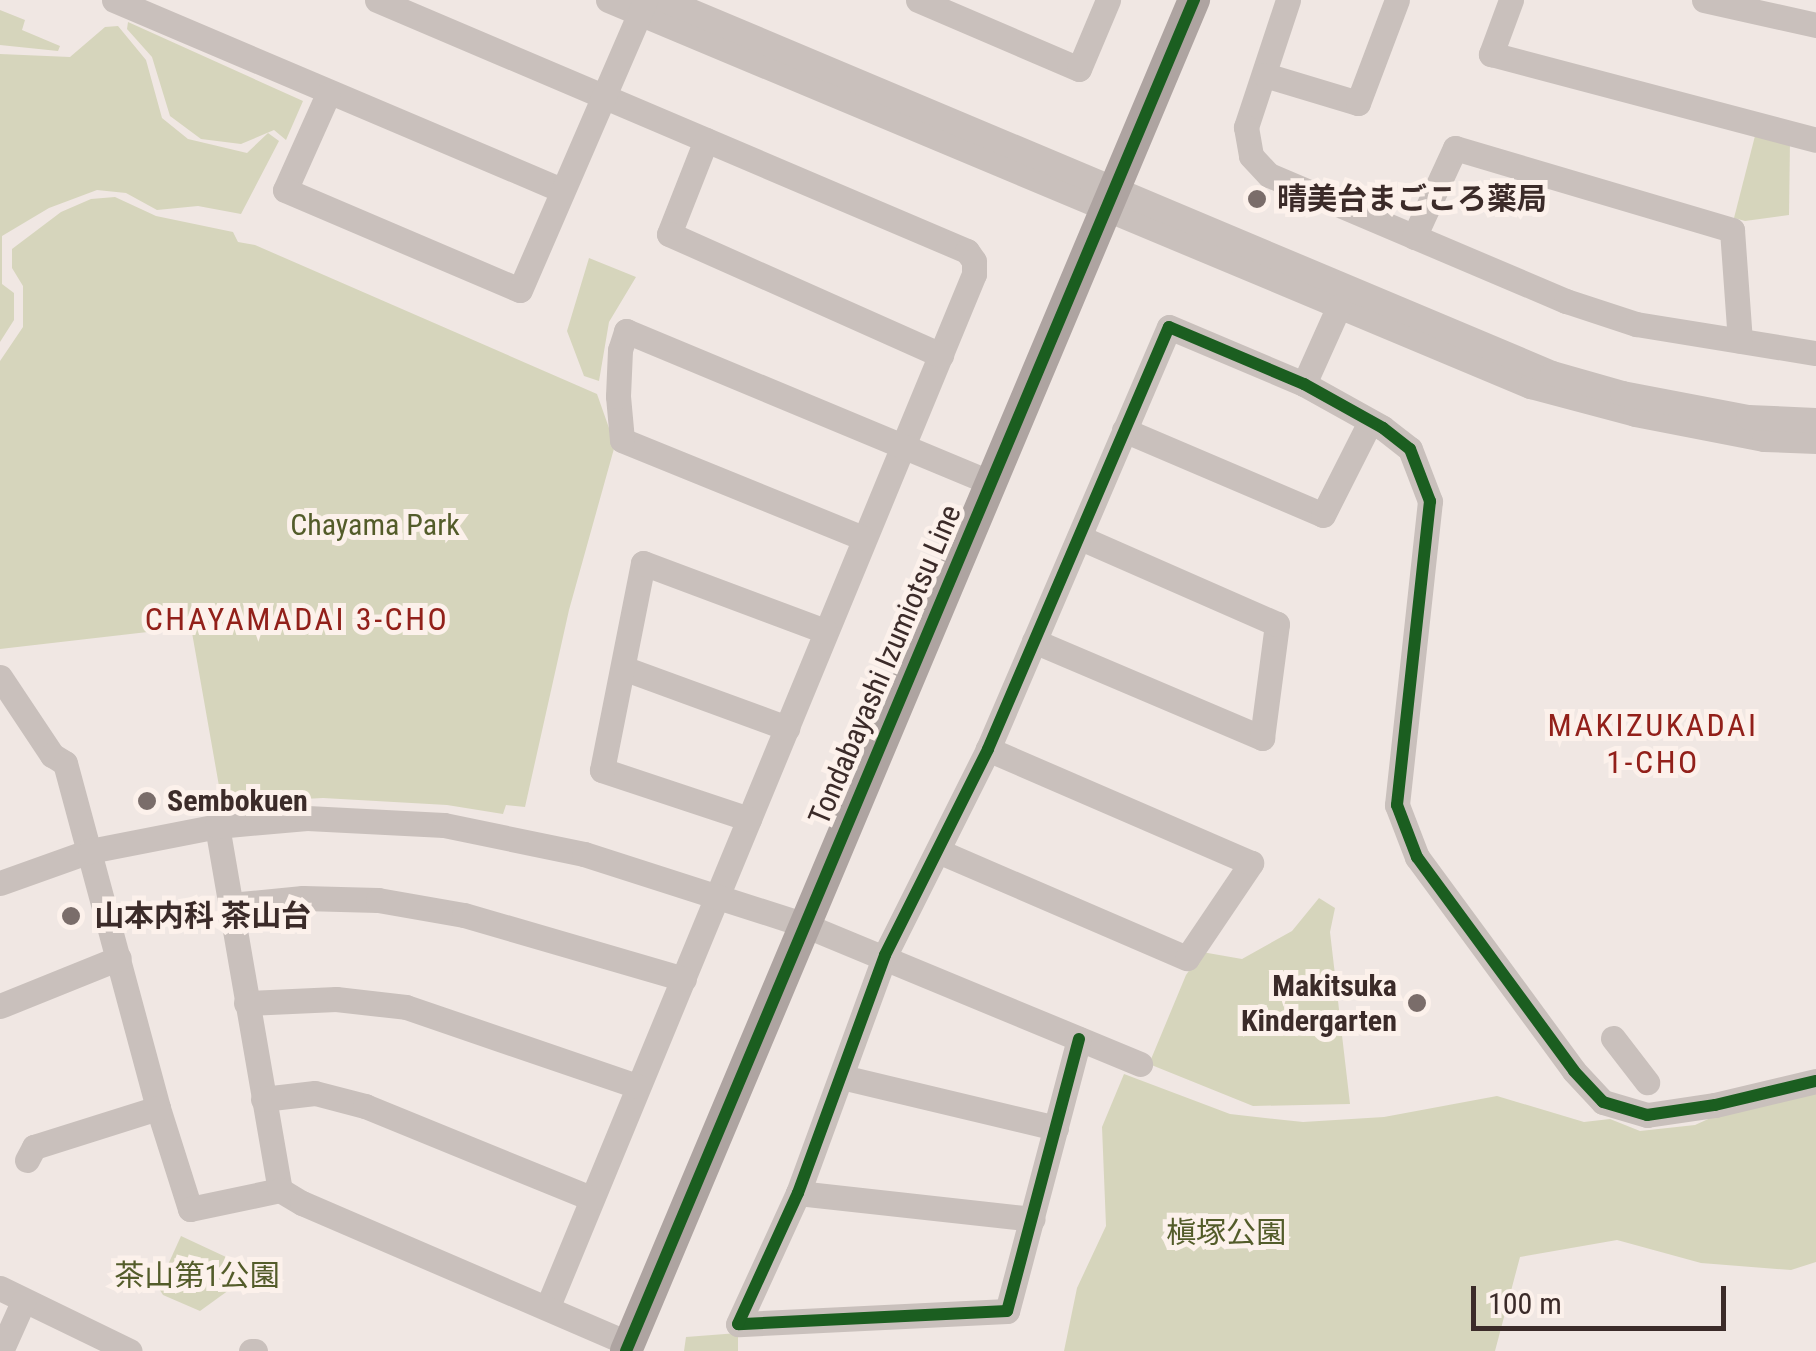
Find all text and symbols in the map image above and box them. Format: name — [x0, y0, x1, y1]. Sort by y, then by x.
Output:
place label: 晴美台まごころ薬局 — [1277, 181, 1547, 217]
marker: 晴美台まごころ薬局 — [1246, 188, 1268, 210]
street label: Tondabayashi Izumiotsu Line — [801, 500, 969, 830]
park label: Chayama Park — [290, 507, 460, 543]
district label: CHAYAMADAI 3-CHO — [145, 600, 449, 638]
district label: MAKIZUKADAI 1-CHO — [1548, 707, 1758, 782]
place label: Sembokuen — [167, 783, 308, 819]
marker: Sembokuen — [136, 790, 158, 812]
place label: 山本内科 茶山台 — [94, 898, 311, 934]
marker: 山本内科 茶山台 — [58, 903, 84, 929]
place label: Makitsuka Kindergarten — [1241, 968, 1397, 1038]
marker: Makitsuka Kindergarten — [1406, 992, 1428, 1014]
park label: 槇塚公園 — [1166, 1215, 1286, 1251]
park label: 茶山第1公園 — [115, 1258, 279, 1294]
scale bar — [1476, 1266, 1731, 1328]
text: 100 m — [1488, 1286, 1562, 1321]

